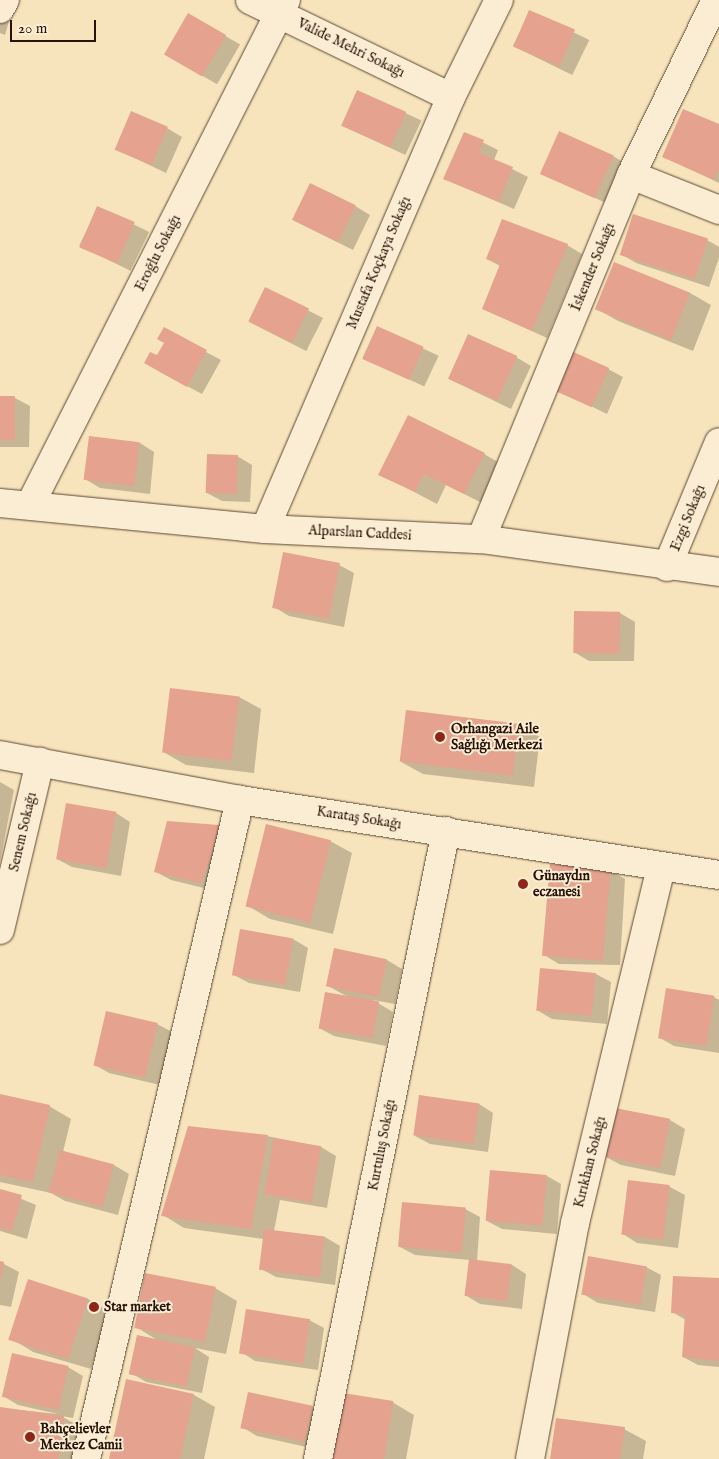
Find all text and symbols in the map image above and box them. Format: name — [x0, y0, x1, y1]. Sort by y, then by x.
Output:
scale bar — [12, 10, 99, 42]
street label: Valide Mehri Sokağı — [295, 15, 407, 81]
text: 20 m — [18, 19, 47, 38]
street label: Mustafa Koçkaya Sokağı — [343, 194, 415, 332]
street label: Eroğlu Sokağı — [132, 212, 184, 294]
street label: İskender Sokağı — [568, 220, 618, 314]
street label: Ezgi Sokağı — [667, 482, 709, 554]
street label: Alparslan Caddesi — [308, 522, 412, 544]
place label: Orhangazi Aile Sağlığı Merkezi — [451, 721, 542, 754]
marker: Orhangazi Aile Sağlığı Merkezi — [433, 730, 447, 744]
street label: Senem Sokağı — [6, 791, 40, 873]
street label: Karataş Sokağı — [315, 803, 403, 833]
place label: Günaydın eczanesi — [533, 868, 590, 900]
marker: Günaydın eczanesi — [517, 878, 529, 890]
street label: Kurtuluş Sokağı — [365, 1098, 399, 1192]
street label: Kırıkhan Sokağı — [571, 1114, 609, 1210]
place label: Star market — [104, 1299, 171, 1315]
marker: Star market — [88, 1301, 100, 1313]
place label: Bahçelievler Merkez Camii — [40, 1421, 122, 1454]
marker: Bahçelievler Merkez Camii — [24, 1431, 36, 1443]

